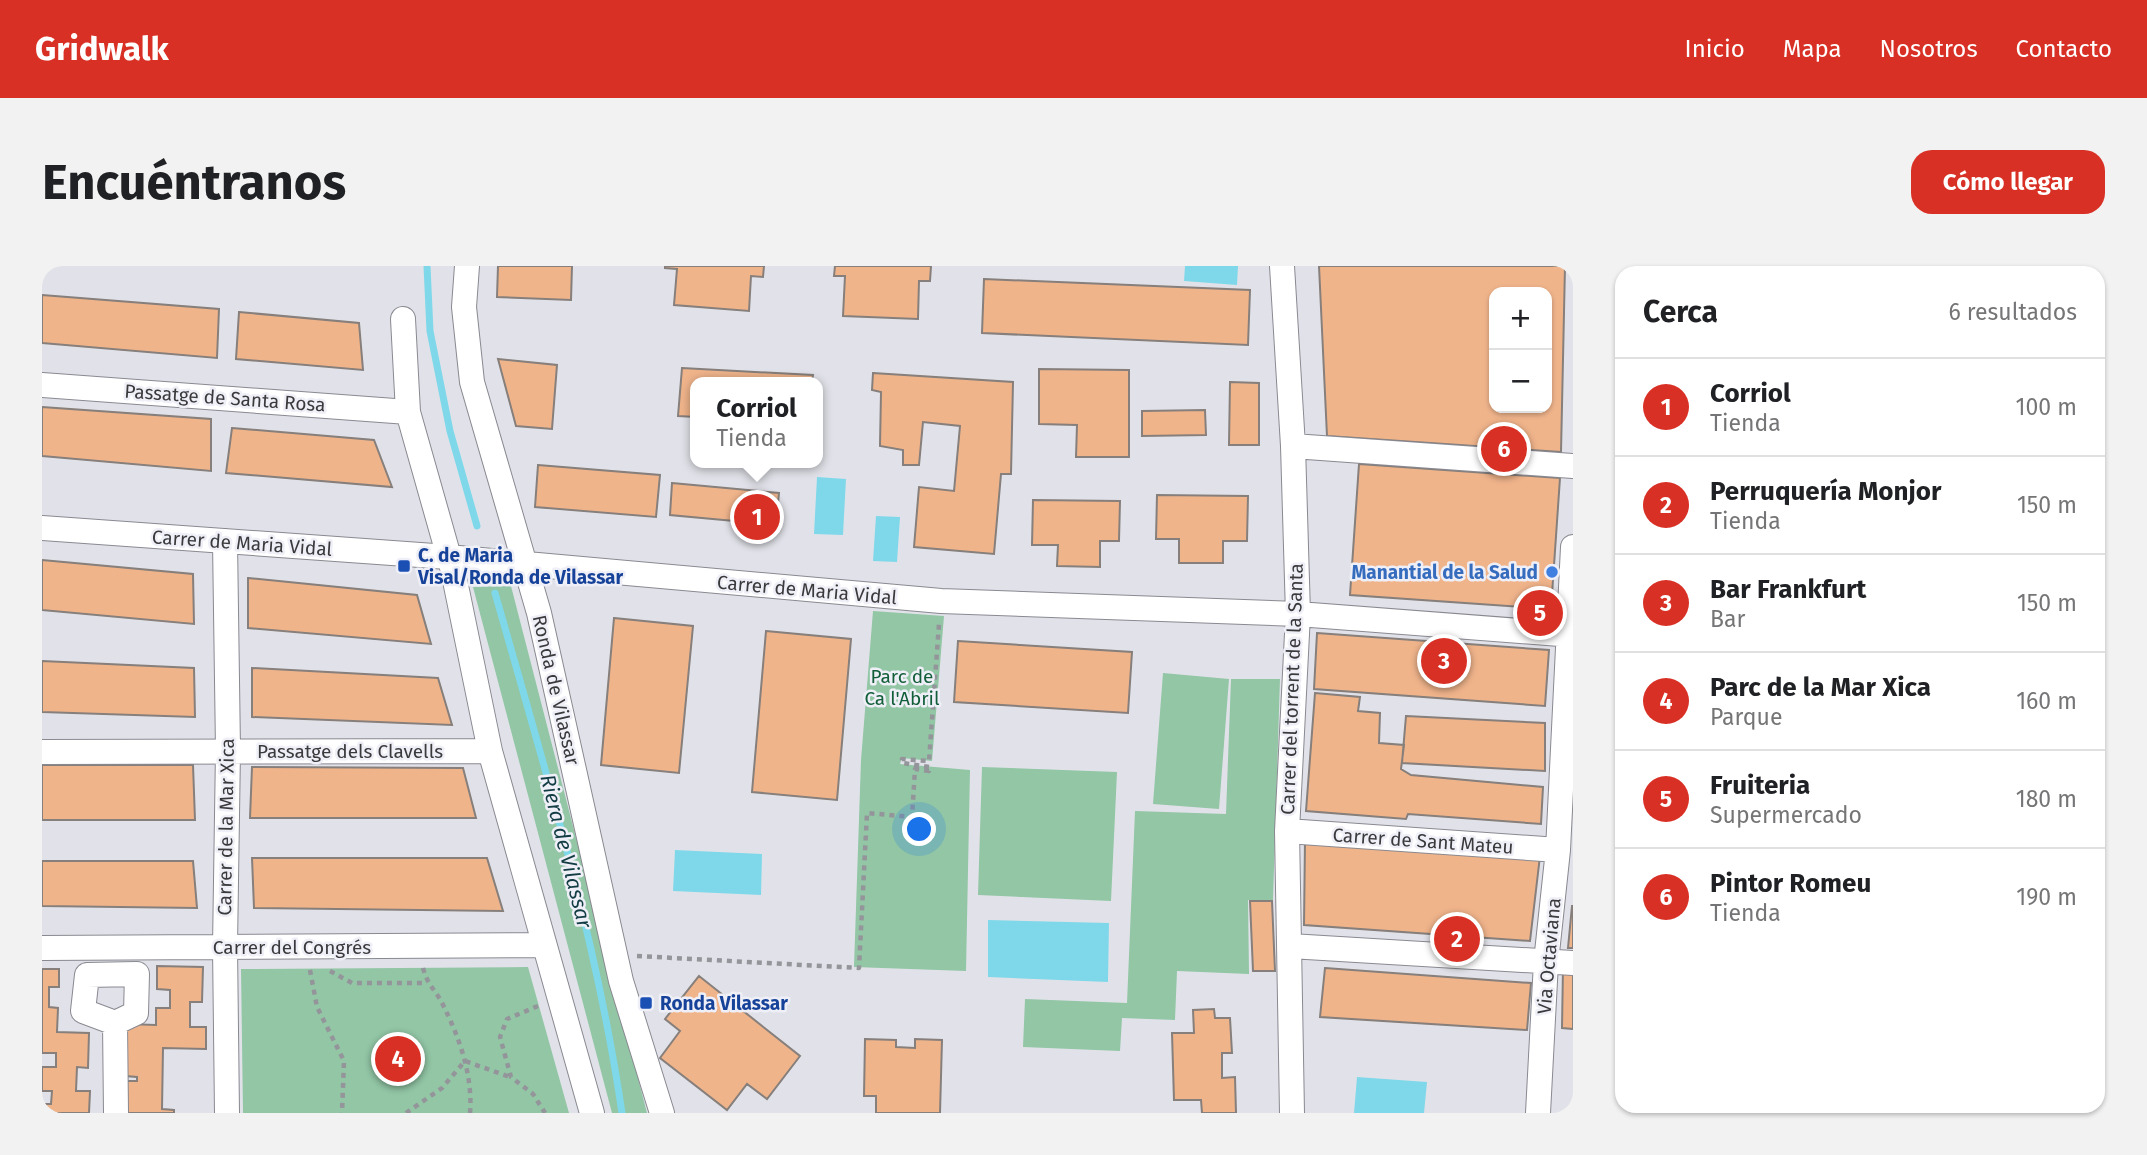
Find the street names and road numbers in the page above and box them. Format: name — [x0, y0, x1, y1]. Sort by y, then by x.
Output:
street label: Passatge de Santa Rosa — [124, 380, 326, 416]
street label: Carrer de Maria Vidal — [151, 525, 333, 561]
street label: Carrer del torrent de la Santa — [1276, 563, 1308, 815]
street label: Carrer de Maria Vidal — [716, 571, 898, 609]
street label: Ronda de Vilassar — [528, 613, 585, 768]
street label: Carrer de la Mar Xica — [213, 738, 239, 916]
street label: Passatge dels Clavells — [257, 740, 443, 763]
street label: Carrer de Sant Mateu — [1332, 823, 1514, 859]
street label: Via Octaviana — [1532, 897, 1566, 1015]
street label: Carrer del Congrés — [213, 936, 371, 959]

